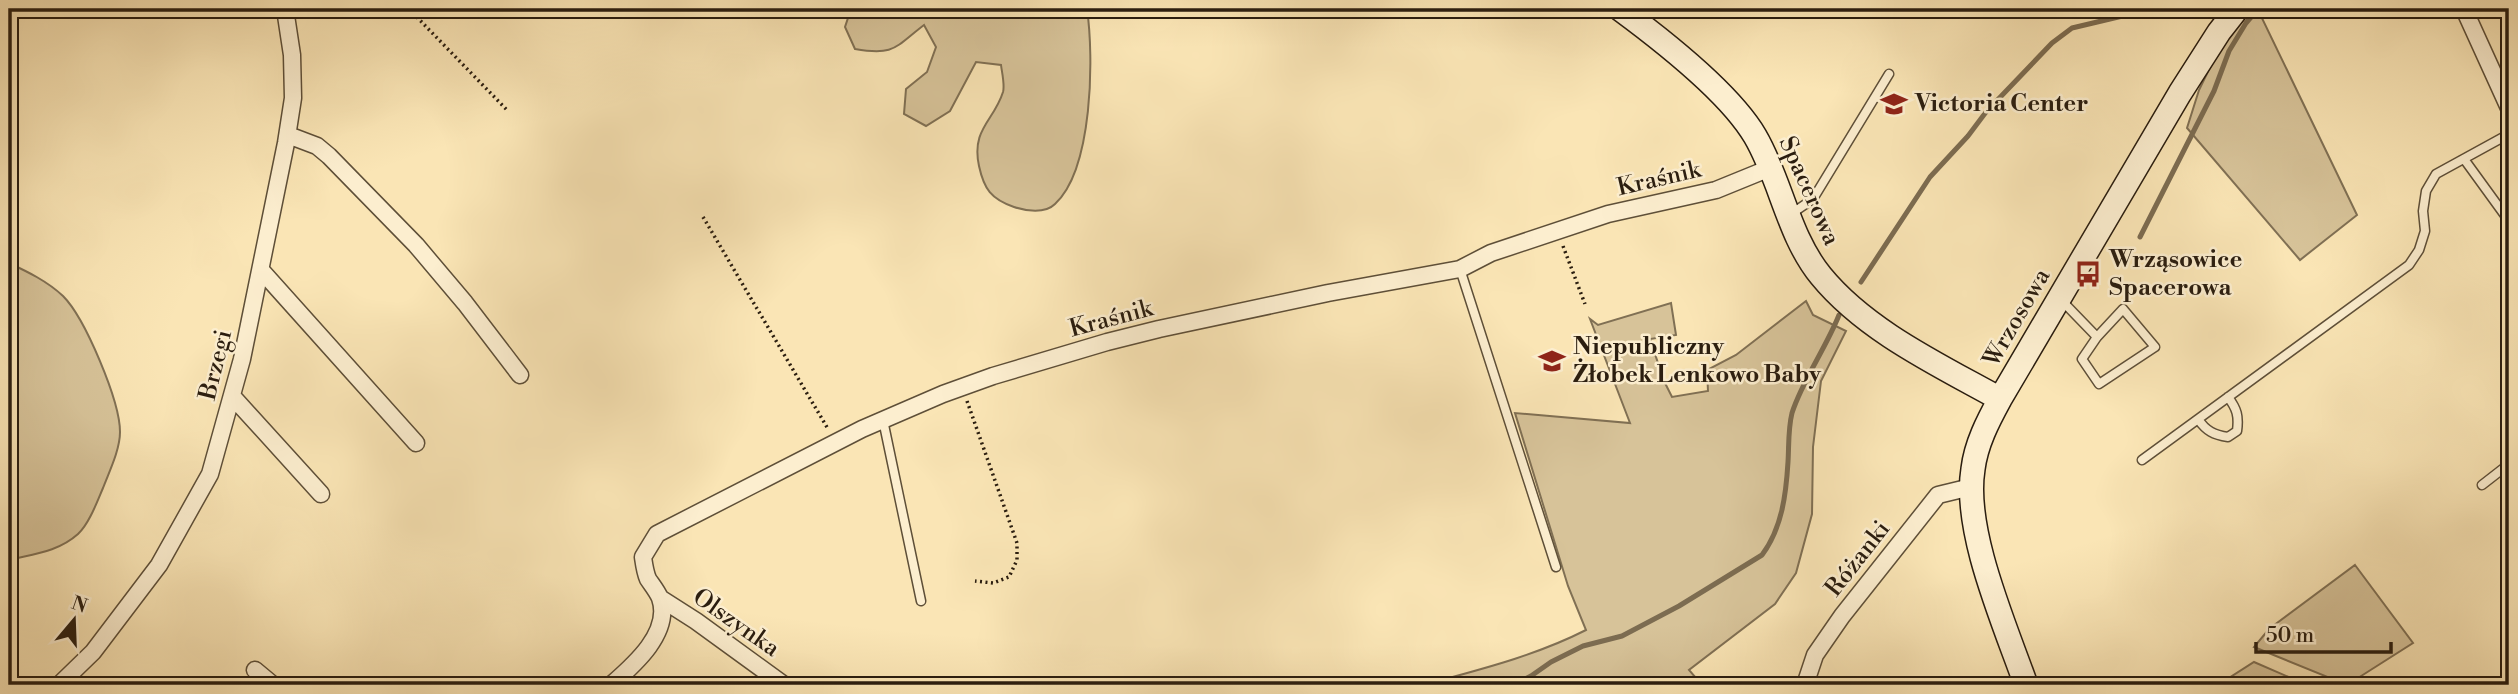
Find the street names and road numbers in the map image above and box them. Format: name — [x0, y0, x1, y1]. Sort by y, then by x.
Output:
street label: Spacerowa — [1772, 132, 1847, 251]
street label: Kraśnik — [1614, 154, 1705, 203]
street label: Wrzosowa — [1976, 263, 2058, 373]
street label: Kraśnik — [1066, 293, 1157, 345]
street label: Brzegi — [193, 327, 239, 404]
street label: Różanki — [1819, 515, 1897, 603]
street label: Olszynka — [687, 582, 786, 664]

